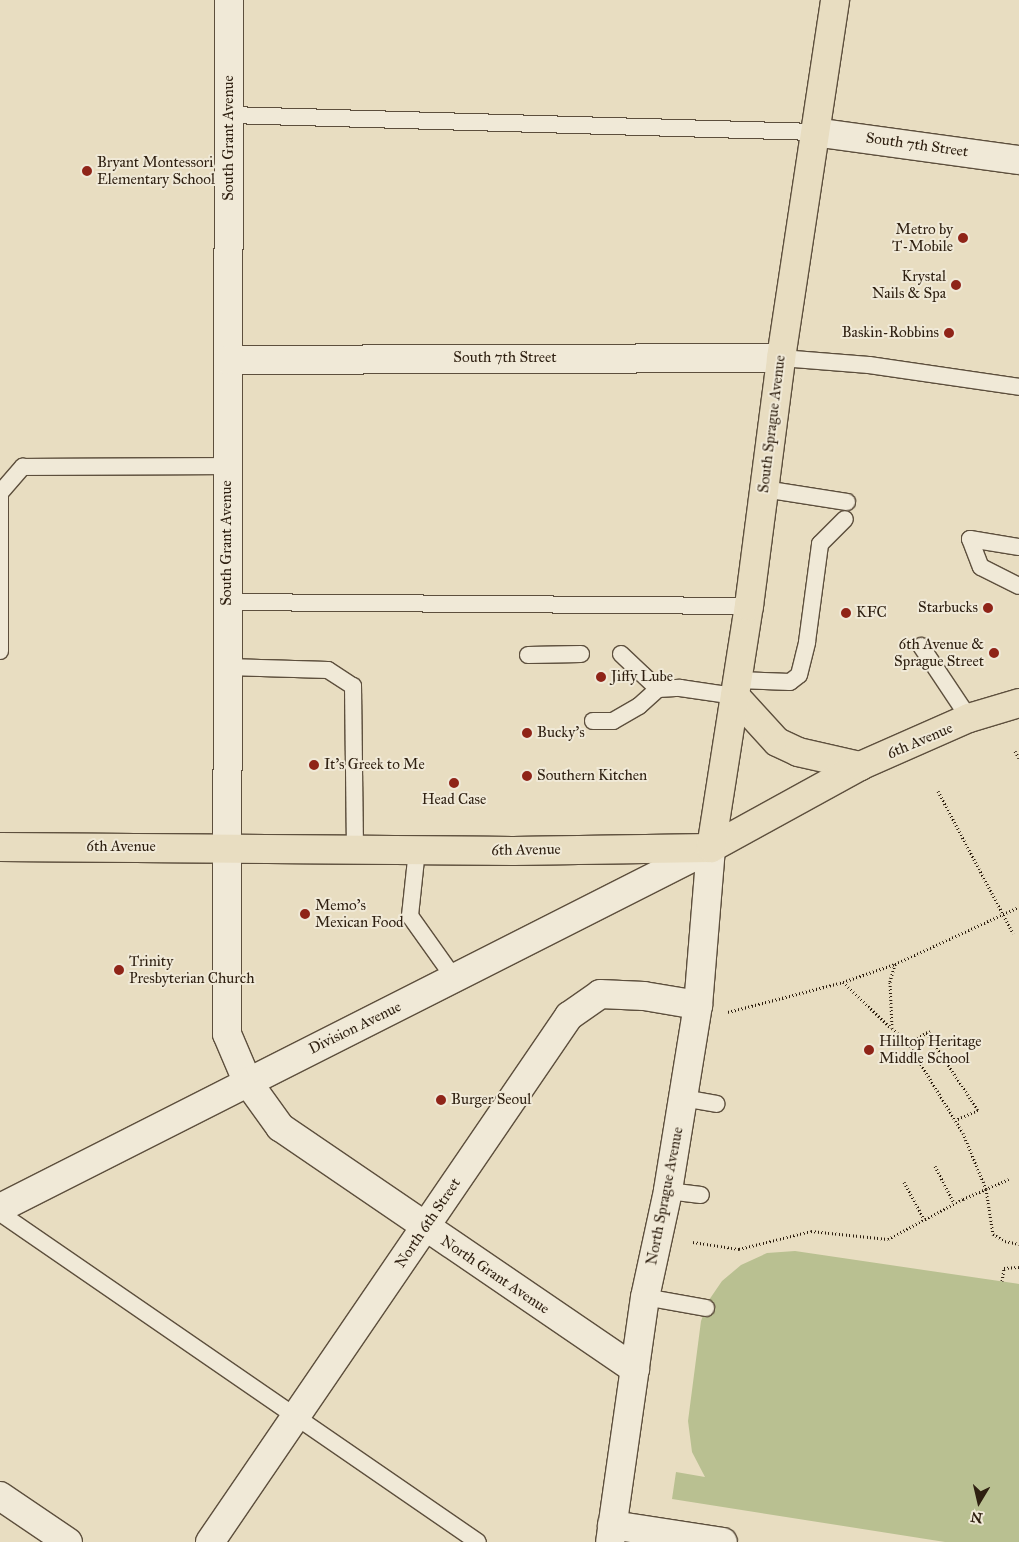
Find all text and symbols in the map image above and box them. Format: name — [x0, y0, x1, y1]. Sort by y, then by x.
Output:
street label: South Grant Avenue — [220, 75, 238, 201]
street label: South 7th Street — [865, 129, 969, 161]
place label: Bryant Montessori Elementary School — [97, 153, 215, 188]
marker: Bryant Montessori Elementary School — [81, 165, 93, 177]
place label: Metro by T-Mobile — [892, 220, 953, 255]
marker: Metro by T-Mobile — [957, 232, 969, 244]
place label: Krystal Nails & Spa — [872, 267, 946, 302]
marker: Krystal Nails & Spa — [950, 279, 962, 291]
place label: Baskin-Robbins — [842, 324, 939, 342]
marker: Baskin-Robbins — [943, 327, 955, 339]
street label: South 7th Street — [453, 349, 557, 367]
street label: South Sprague Avenue — [755, 354, 789, 494]
street label: South Grant Avenue — [218, 480, 236, 606]
place label: Starbucks — [918, 599, 978, 617]
marker: Starbucks — [982, 602, 994, 614]
place label: KFC — [856, 604, 887, 622]
marker: KFC — [840, 607, 852, 619]
place label: 6th Avenue & Sprague Street — [894, 635, 984, 670]
marker: 6th Avenue & Sprague Street — [988, 647, 1000, 659]
place label: Jiffy Lube — [611, 668, 673, 686]
marker: Jiffy Lube — [595, 671, 607, 683]
street label: 6th Avenue — [884, 719, 956, 763]
place label: Bucky's — [537, 724, 585, 742]
marker: Bucky's — [521, 727, 533, 739]
place label: It's Greek to Me — [324, 756, 425, 774]
marker: It's Greek to Me — [308, 759, 320, 771]
place label: Southern Kitchen — [537, 767, 647, 785]
marker: Southern Kitchen — [521, 770, 533, 782]
marker: Head Case — [448, 777, 460, 789]
place label: Head Case — [422, 791, 486, 809]
street label: 6th Avenue — [86, 838, 156, 856]
street label: 6th Avenue — [491, 840, 561, 860]
place label: Memo's Mexican Food — [315, 896, 404, 931]
marker: Memo's Mexican Food — [299, 908, 311, 920]
place label: Trinity Presbyterian Church — [129, 952, 255, 987]
marker: Trinity Presbyterian Church — [113, 964, 125, 976]
street label: Division Avenue — [306, 998, 404, 1058]
place label: Hilltop Heritage Middle School — [879, 1032, 982, 1067]
marker: Hilltop Heritage Middle School — [863, 1044, 875, 1056]
place label: Burger Seoul — [451, 1091, 531, 1109]
marker: Burger Seoul — [435, 1094, 447, 1106]
street label: North Sprague Avenue — [643, 1125, 687, 1267]
street label: North 6th Street — [391, 1175, 465, 1271]
street label: North Grant Avenue — [437, 1232, 553, 1318]
north arrow — [954, 1477, 1004, 1527]
text: N — [969, 1508, 984, 1527]

